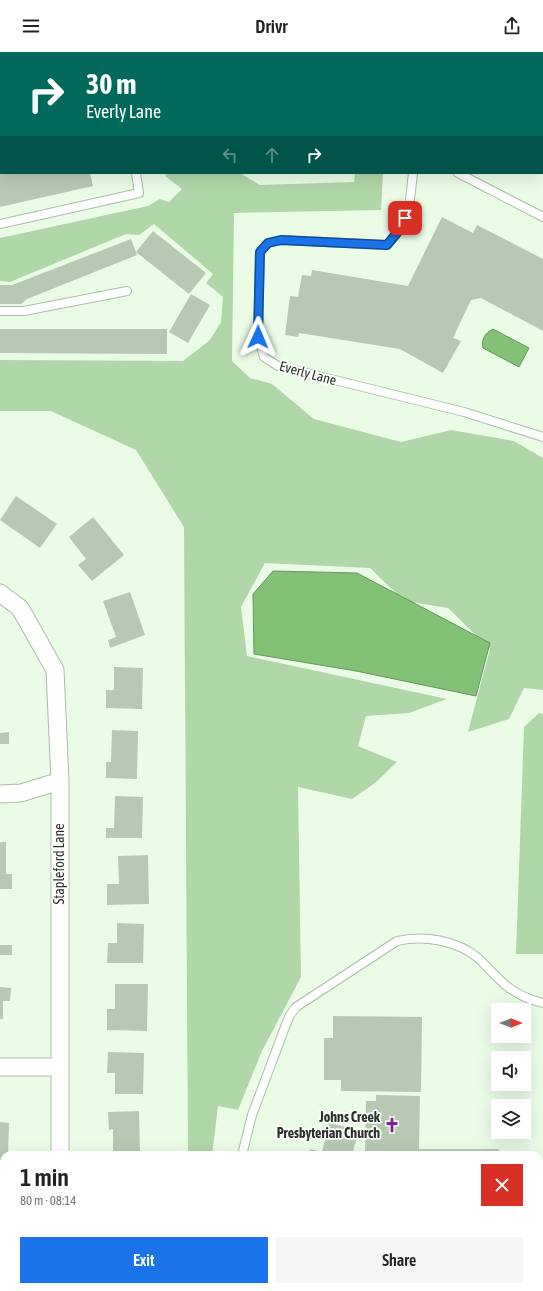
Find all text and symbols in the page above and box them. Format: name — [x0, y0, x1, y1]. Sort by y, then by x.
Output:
icon: menu — [20, 15, 42, 37]
icon: share — [501, 15, 523, 37]
text: Drivr — [255, 16, 288, 37]
icon: right — [20, 68, 72, 120]
text: 30 m — [86, 68, 136, 100]
text: Everly Lane — [86, 101, 161, 122]
icon: left — [219, 144, 241, 166]
icon: ahead — [261, 144, 283, 166]
icon: right — [303, 144, 325, 166]
pin — [388, 201, 422, 235]
icon: arrive — [394, 207, 416, 229]
position arrow — [237, 316, 279, 358]
street label: Everly Lane — [278, 358, 338, 388]
street label: Stapleford Lane — [51, 823, 67, 905]
north arrow — [491, 1003, 531, 1043]
map controls — [491, 1003, 531, 1139]
button: sound — [491, 1051, 531, 1091]
button: layers — [491, 1099, 531, 1139]
place label: Johns Creek Presbyterian Church — [277, 1109, 381, 1141]
church icon: Johns Creek Presbyterian Church — [383, 1116, 401, 1134]
text: 1 min — [20, 1164, 69, 1191]
button: close — [481, 1164, 523, 1206]
text: 80 m · 08:14 — [20, 1193, 76, 1208]
button: Exit — [20, 1237, 268, 1283]
button: Share — [276, 1237, 523, 1283]

